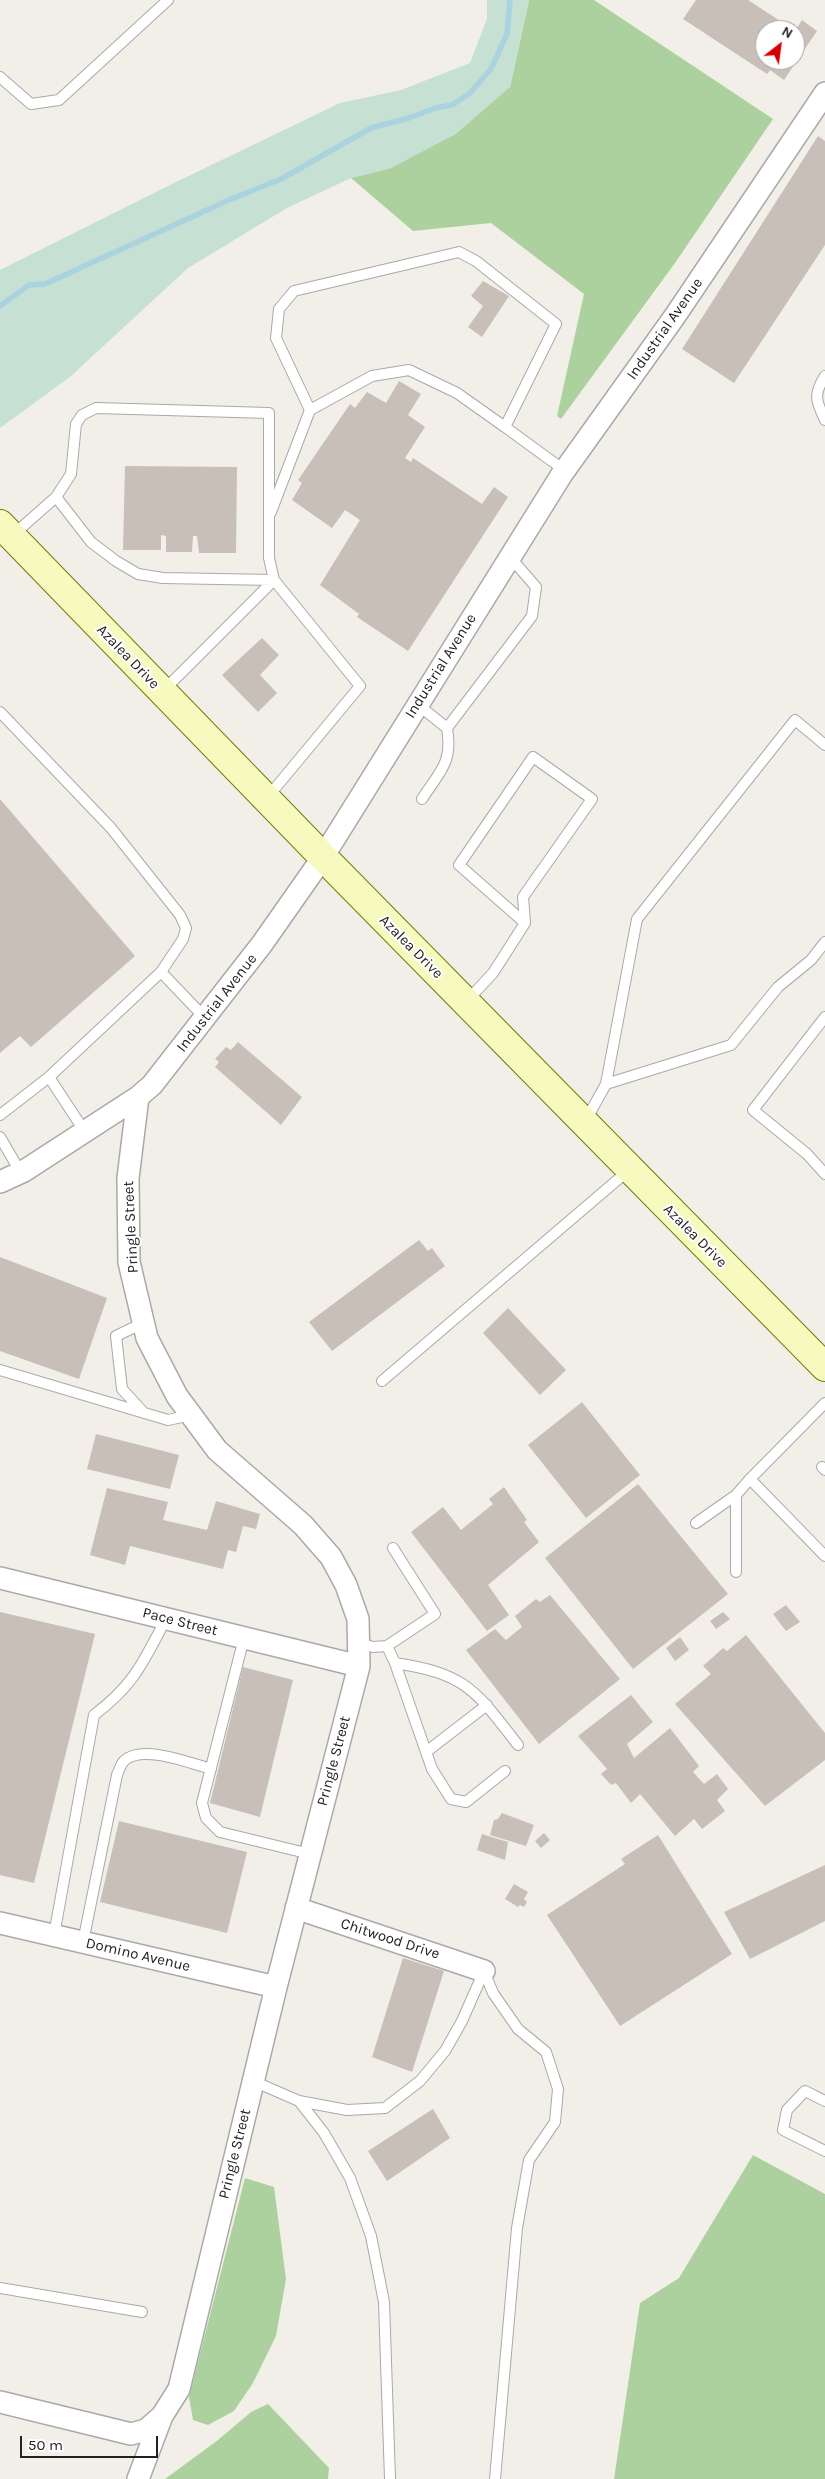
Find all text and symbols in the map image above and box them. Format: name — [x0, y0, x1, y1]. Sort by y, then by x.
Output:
north arrow — [755, 20, 805, 70]
text: N — [779, 23, 796, 42]
street label: Industrial Avenue — [623, 275, 707, 383]
street label: Industrial Avenue — [402, 610, 480, 722]
street label: Azalea Drive — [93, 621, 163, 693]
street label: Azalea Drive — [375, 911, 447, 983]
street label: Industrial Avenue — [173, 950, 261, 1056]
street label: Pringle Street — [120, 1180, 142, 1274]
street label: Azalea Drive — [659, 1200, 731, 1272]
street label: Pace Street — [141, 1604, 219, 1640]
street label: Pringle Street — [313, 1714, 355, 1808]
street label: Chitwood Drive — [338, 1915, 442, 1963]
street label: Domino Avenue — [84, 1934, 192, 1976]
street label: Pringle Street — [215, 2107, 255, 2201]
scale bar — [22, 2426, 160, 2458]
text: 50 m — [28, 2436, 63, 2454]

